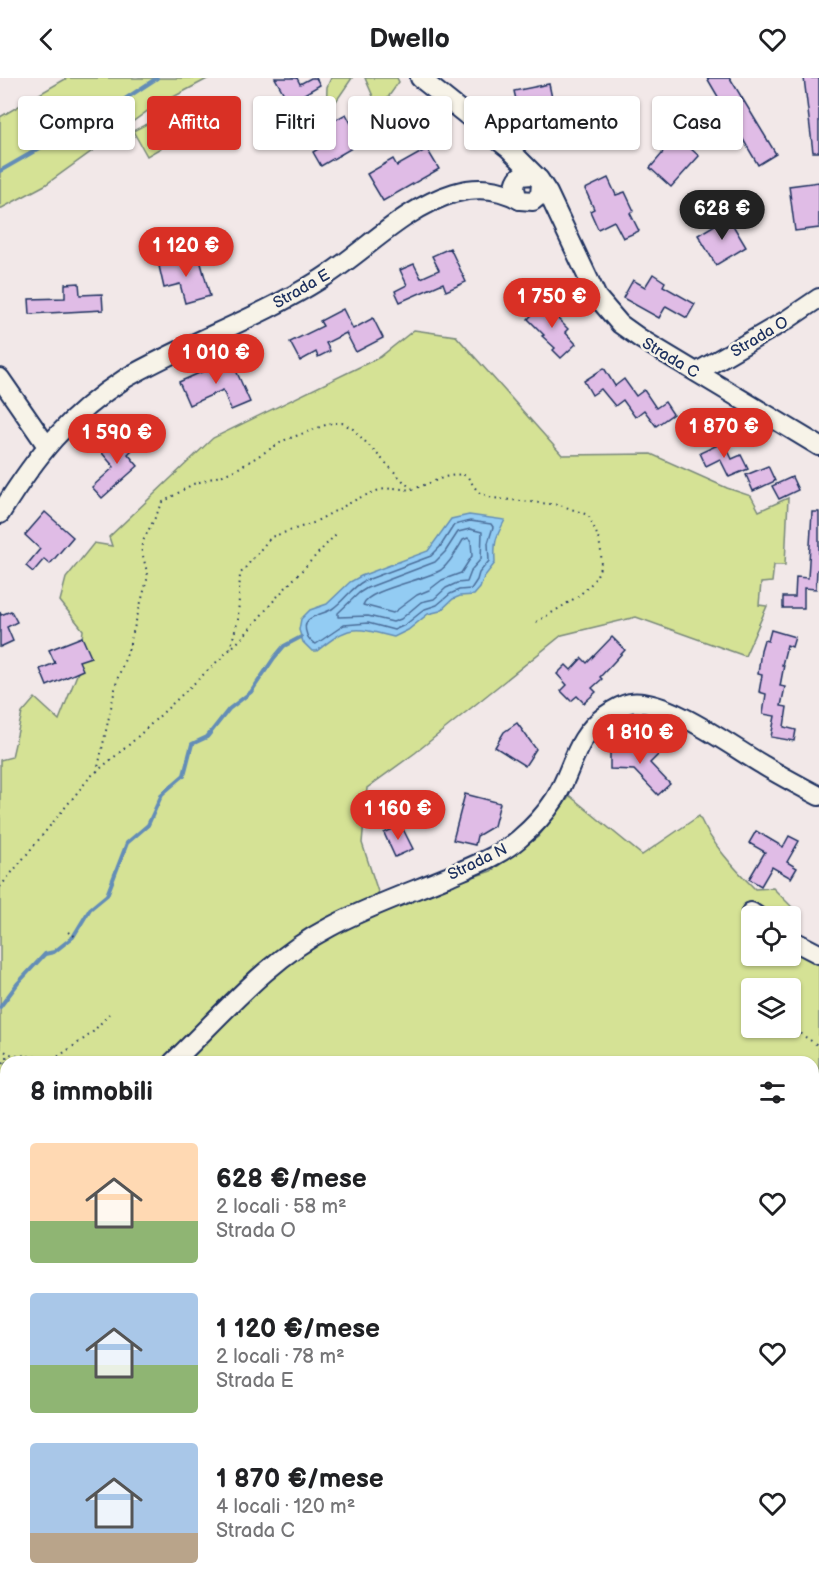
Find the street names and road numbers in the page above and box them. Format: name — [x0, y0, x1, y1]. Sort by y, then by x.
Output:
street label: Strada E — [270, 266, 333, 313]
street label: Strada O — [728, 313, 792, 362]
street label: Strada C — [638, 334, 702, 383]
street label: Strada N — [445, 840, 510, 885]

